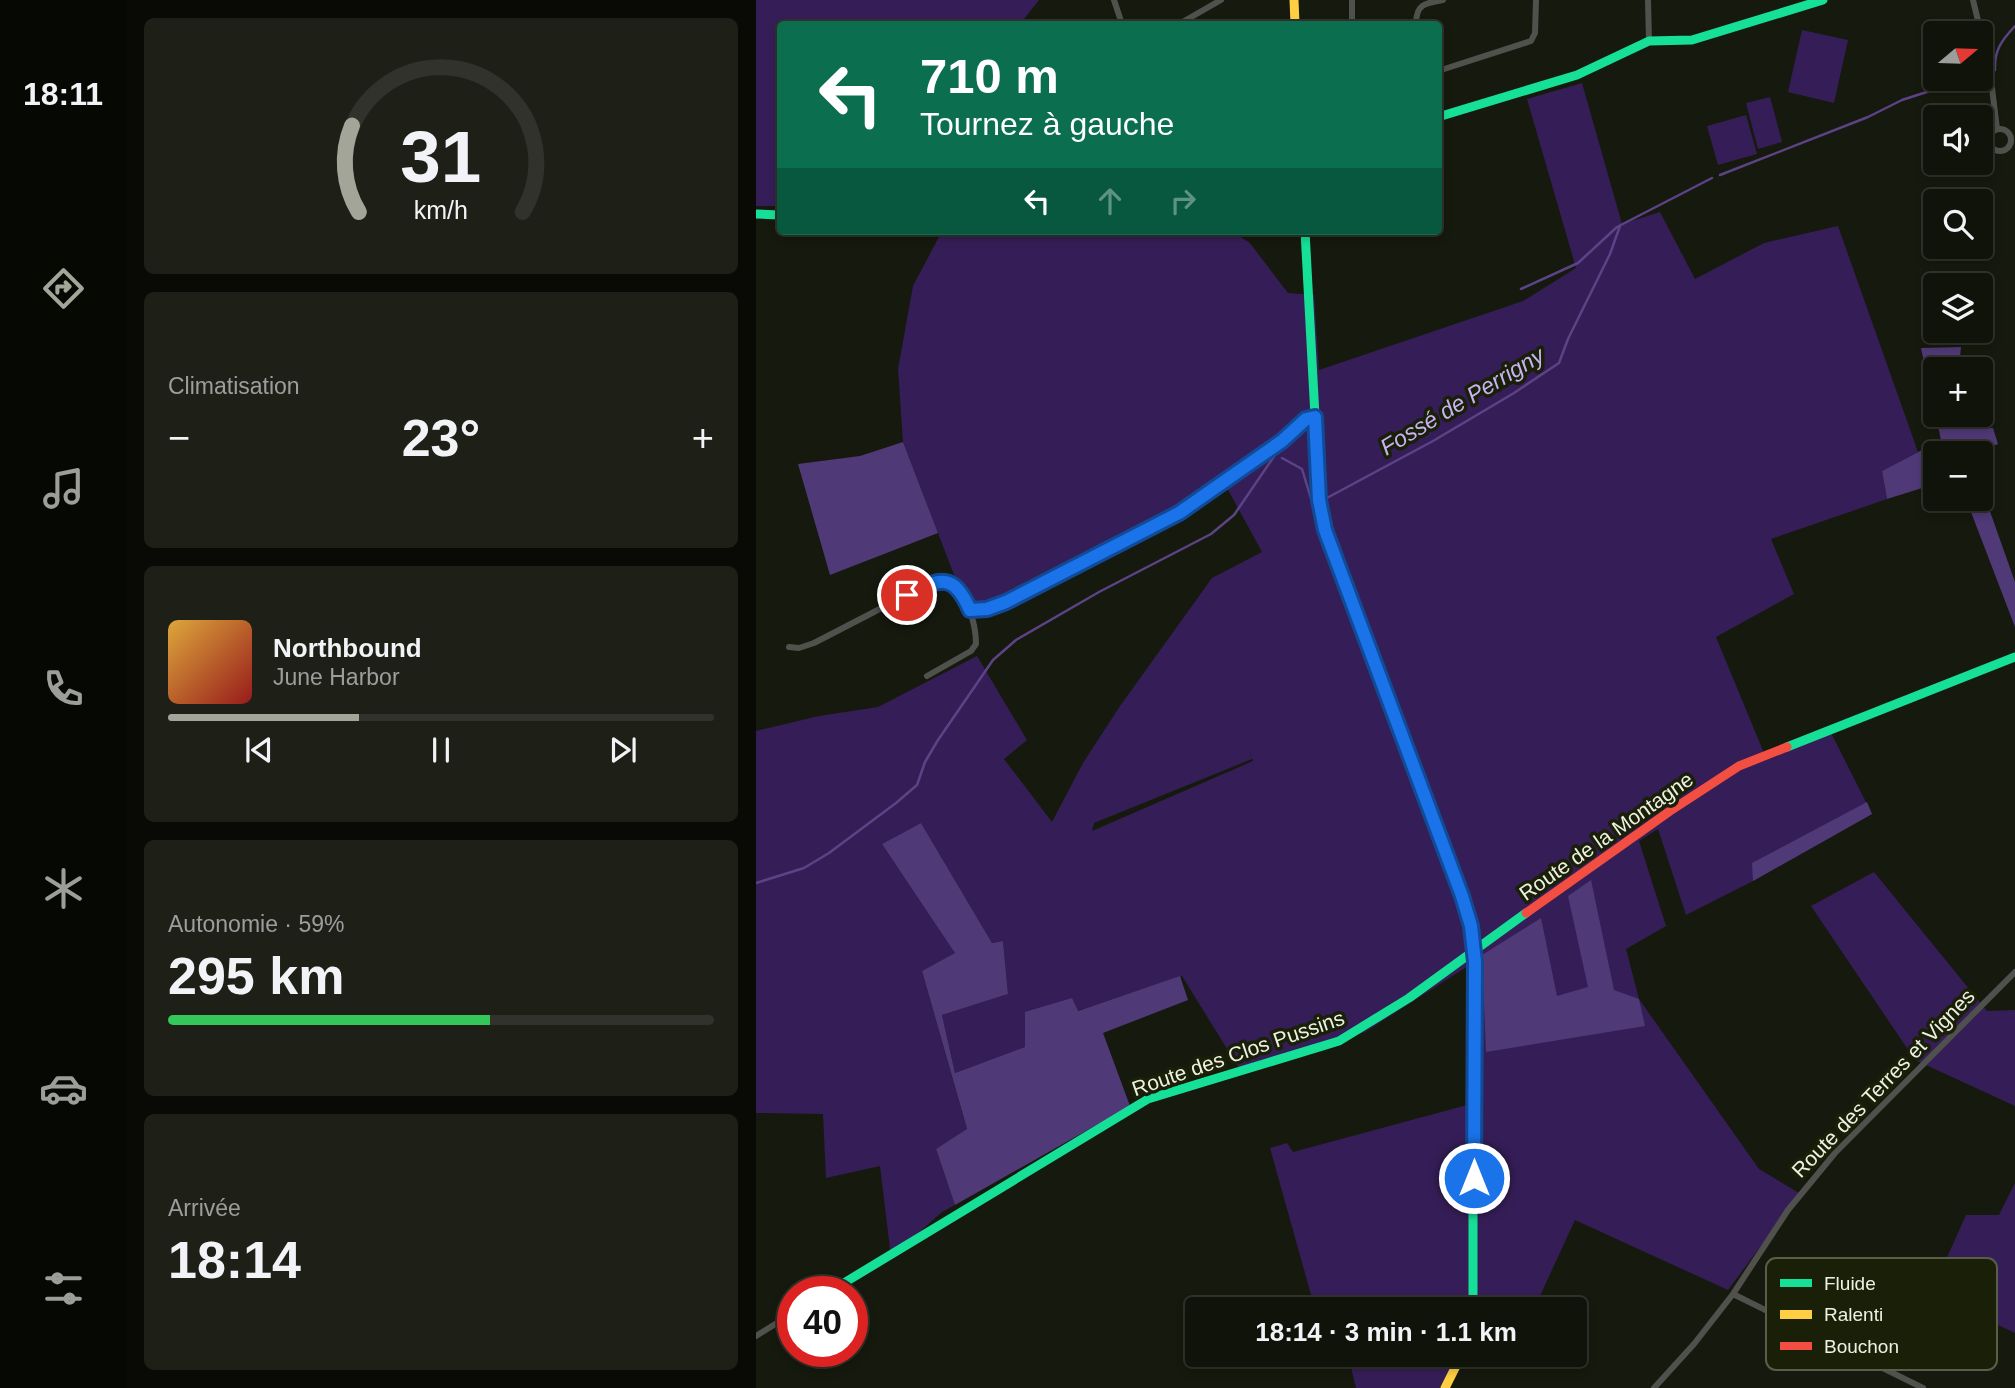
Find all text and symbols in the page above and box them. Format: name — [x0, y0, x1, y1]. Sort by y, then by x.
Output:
north arrow — [1923, 21, 1993, 91]
map controls — [1923, 21, 1993, 511]
icon: left — [805, 49, 896, 140]
text: 710 m — [920, 49, 1059, 103]
text: 18:11 — [23, 76, 103, 112]
button: sound — [1923, 105, 1993, 175]
text: Tournez à gauche — [920, 106, 1174, 142]
text: 31 — [401, 116, 481, 197]
icon: left — [1018, 182, 1056, 220]
icon: ahead — [1091, 182, 1129, 220]
icon: right — [1164, 182, 1202, 220]
button: search — [1923, 189, 1993, 259]
text: km/h — [414, 196, 468, 224]
icon: directions — [39, 264, 88, 313]
button: layers — [1923, 273, 1993, 343]
water label: Fossé de Perrigny — [1375, 341, 1550, 460]
button: + — [1923, 357, 1993, 427]
text: Climatisation — [168, 373, 300, 399]
text: 23° — [402, 409, 480, 467]
text: − — [168, 417, 190, 459]
text: + — [692, 417, 714, 459]
button: − — [1923, 441, 1993, 511]
icon: music — [39, 464, 88, 513]
pin — [877, 565, 937, 625]
icon: arrive — [888, 576, 926, 614]
text: Northbound — [273, 633, 422, 663]
icon: phone — [39, 664, 88, 713]
text: June Harbor — [273, 664, 400, 690]
icon: previous — [240, 731, 278, 769]
icon: pause — [422, 731, 460, 769]
icon: next — [604, 731, 642, 769]
street label: Route de la Montagne — [1515, 767, 1697, 905]
icon: climate — [39, 864, 88, 913]
text: Autonomie · 59% — [168, 911, 344, 937]
text: 295 km — [168, 947, 344, 1005]
street label: Route des Terres et Vignes — [1787, 984, 1979, 1182]
street label: Route des Clos Pussins — [1129, 1006, 1347, 1100]
icon: car — [39, 1064, 88, 1113]
position arrow — [1437, 1141, 1511, 1215]
text: Arrivée — [168, 1195, 241, 1221]
text: 18:14 — [168, 1231, 301, 1289]
legend — [1766, 1258, 1997, 1370]
icon: filters — [39, 1264, 88, 1313]
text: Fluide — [1824, 1273, 1876, 1294]
speed limit sign: 40 — [777, 1276, 868, 1367]
text: Ralenti — [1824, 1304, 1883, 1325]
text: 18:14 · 3 min · 1.1 km — [1255, 1317, 1517, 1347]
text: Bouchon — [1824, 1336, 1899, 1357]

